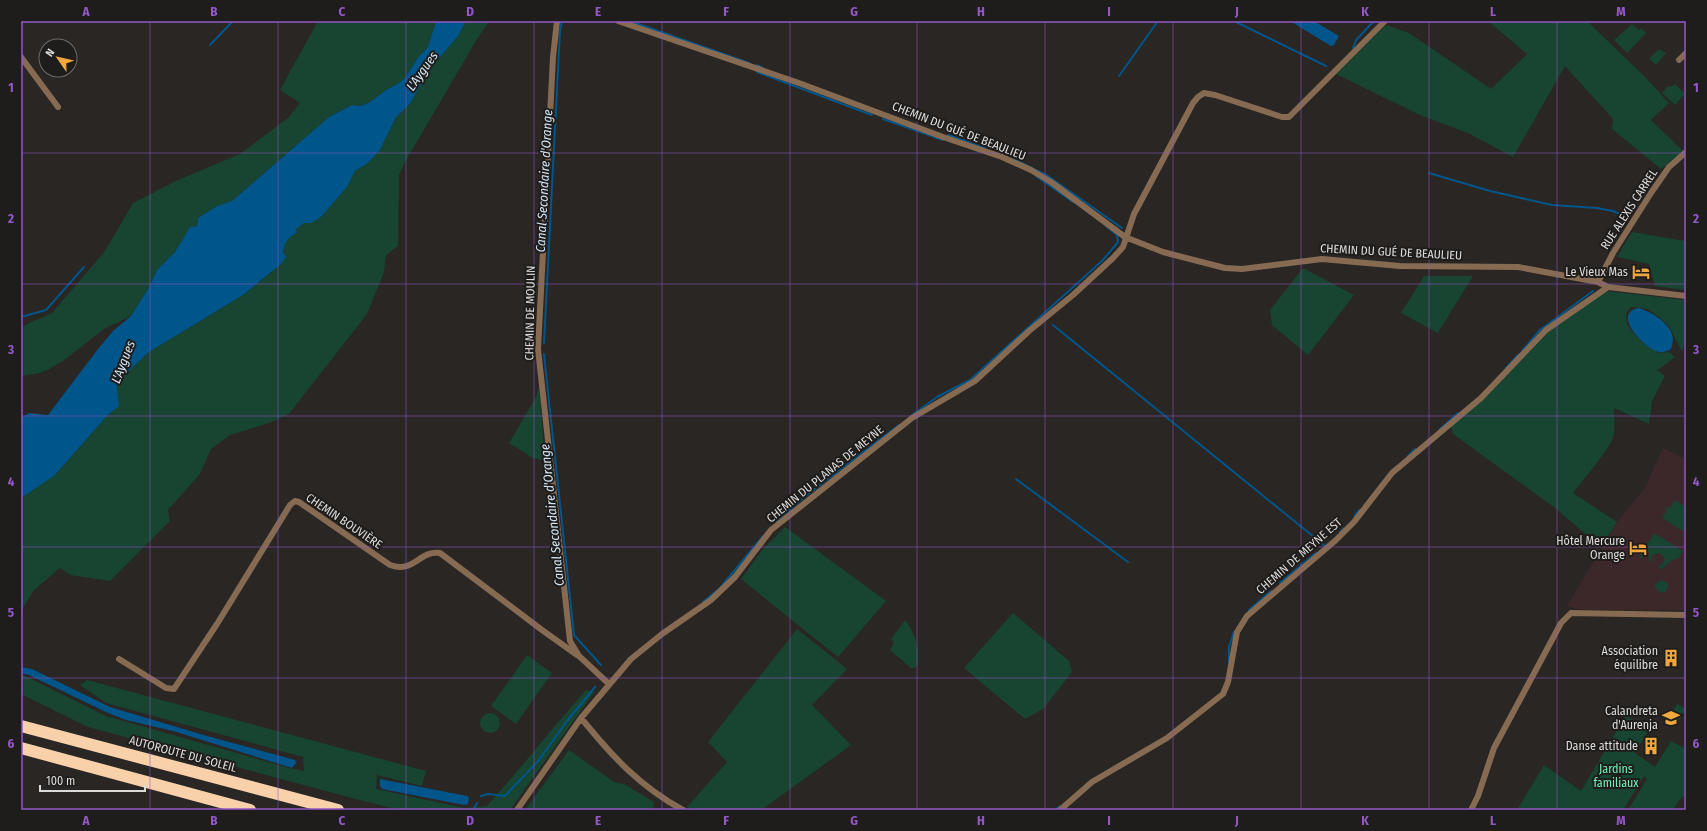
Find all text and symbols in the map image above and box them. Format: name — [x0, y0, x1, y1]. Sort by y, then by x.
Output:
text: A — [81, 4, 90, 19]
text: B — [210, 4, 218, 19]
text: C — [339, 4, 346, 19]
text: D — [466, 4, 474, 19]
text: E — [595, 4, 601, 19]
text: F — [723, 4, 729, 19]
text: G — [850, 4, 858, 19]
text: H — [977, 4, 985, 19]
text: I — [1107, 4, 1111, 19]
text: J — [1234, 4, 1239, 19]
text: K — [1361, 4, 1369, 19]
text: L — [1490, 4, 1496, 19]
text: M — [1616, 4, 1626, 19]
north arrow — [38, 38, 78, 78]
text: N — [43, 46, 57, 59]
water label: L'Aygues — [403, 48, 441, 93]
text: 1 — [8, 80, 14, 95]
text: 1 — [1693, 80, 1699, 95]
street label: CHEMIN DU GUÉ DE BEAULIEU — [890, 98, 1028, 163]
water label: Canal Secondaire d'Orange — [533, 109, 555, 253]
street label: RUE ALEXIS CARREL — [1598, 165, 1661, 252]
text: 2 — [7, 211, 14, 226]
text: 2 — [1692, 211, 1699, 226]
street label: CHEMIN DU GUÉ DE BEAULIEU — [1320, 240, 1462, 263]
hotel icon: Le Vieux Mas — [1631, 262, 1651, 282]
street label: CHEMIN DE MOULIN — [522, 265, 538, 361]
place label: Le Vieux Mas — [1565, 265, 1628, 279]
water label: L'Aygues — [108, 338, 138, 385]
text: 3 — [7, 342, 14, 357]
text: 3 — [1692, 342, 1699, 357]
street label: CHEMIN DU PLANAS DE MEYNE — [764, 422, 887, 525]
water label: Canal Secondaire d'Orange — [537, 443, 567, 587]
text: 4 — [8, 474, 15, 489]
text: 4 — [1693, 474, 1700, 489]
street label: CHEMIN BOUVIÈRE — [303, 489, 386, 552]
street label: CHEMIN DE MEYNE EST — [1253, 515, 1345, 597]
place label: Hôtel Mercure Orange — [1556, 534, 1625, 562]
hotel icon: Hôtel Mercure Orange — [1628, 538, 1648, 558]
text: 5 — [8, 605, 14, 620]
text: 5 — [1693, 605, 1699, 620]
place label: Association équilibre — [1602, 644, 1658, 672]
building icon: Association équilibre — [1661, 648, 1681, 668]
place label: Calandreta d'Aurenja — [1605, 704, 1658, 732]
school or university icon: Calandreta d'Aurenja — [1661, 708, 1681, 728]
street label: AUTOROUTE DU SOLEIL — [128, 733, 239, 775]
text: 6 — [8, 736, 15, 751]
building icon: Danse attitude — [1641, 736, 1661, 756]
text: 6 — [1693, 736, 1700, 751]
place label: Danse attitude — [1566, 739, 1638, 753]
park label: Jardins familiaux — [1593, 762, 1639, 790]
scale bar — [40, 767, 145, 793]
text: 100 m — [46, 774, 75, 788]
text: A — [81, 813, 90, 828]
text: B — [210, 813, 218, 828]
text: C — [339, 813, 346, 828]
text: D — [466, 813, 474, 828]
text: E — [595, 813, 601, 828]
text: F — [723, 813, 729, 828]
text: G — [850, 813, 858, 828]
text: H — [977, 813, 985, 828]
text: I — [1107, 813, 1111, 828]
text: J — [1234, 813, 1239, 828]
text: K — [1361, 813, 1369, 828]
text: L — [1490, 813, 1496, 828]
text: M — [1616, 813, 1626, 828]

